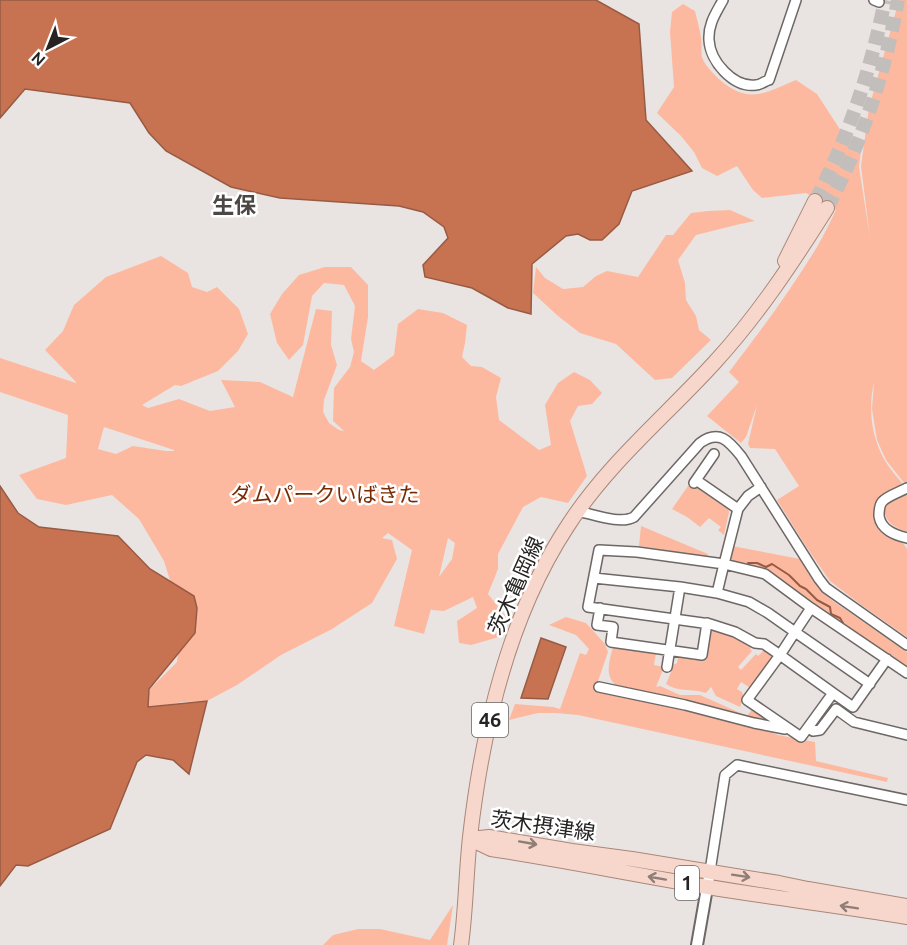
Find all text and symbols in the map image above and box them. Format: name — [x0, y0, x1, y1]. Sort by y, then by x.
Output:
north arrow — [18, 18, 78, 78]
text: N — [28, 48, 48, 70]
district label: 生保 — [212, 192, 256, 217]
park label: ダムパークいばきた — [231, 482, 420, 506]
street label: 茨木亀岡線 — [483, 533, 547, 638]
road number: 46 — [472, 703, 508, 737]
street label: 茨木摂津線 — [489, 806, 597, 844]
one-way arrow — [517, 838, 537, 849]
road number: 1 — [675, 866, 699, 900]
one-way arrow — [731, 871, 751, 882]
one-way arrow — [647, 872, 667, 883]
one-way arrow — [840, 902, 860, 913]

